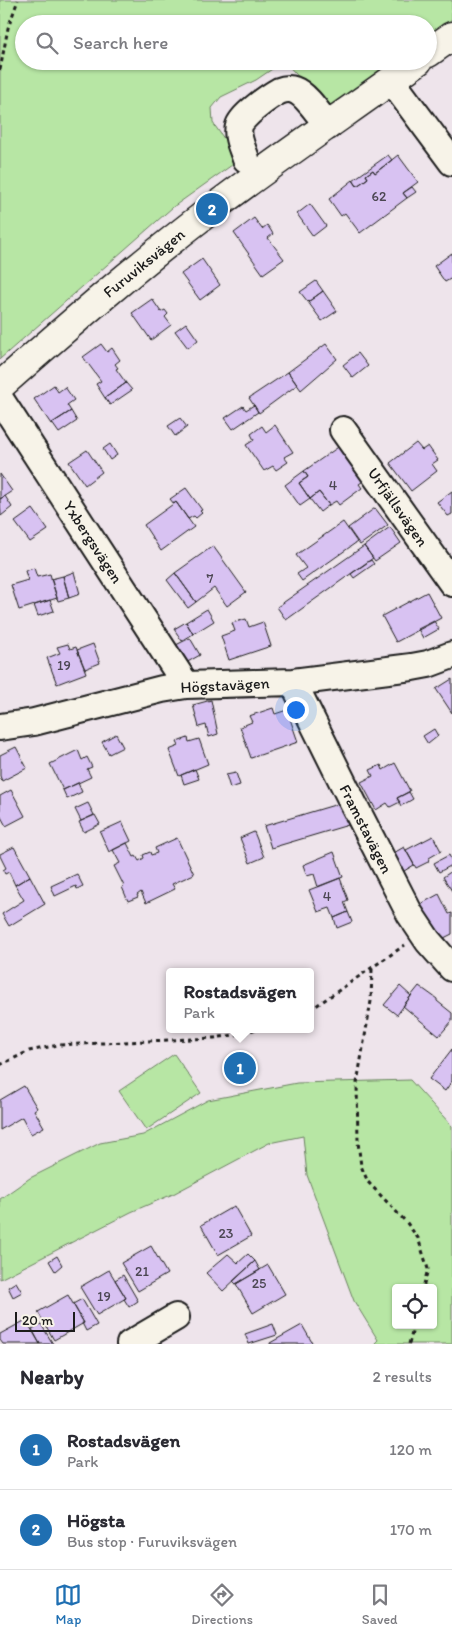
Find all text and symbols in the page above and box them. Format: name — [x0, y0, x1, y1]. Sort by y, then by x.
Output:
search box — [15, 15, 437, 70]
icon: search — [33, 29, 61, 57]
text: Search here — [73, 31, 168, 54]
house number: 62 — [372, 188, 387, 205]
pin: 2 — [196, 190, 228, 228]
street label: Furuviksvägen — [99, 224, 189, 302]
street label: Urfjällsvägen — [364, 464, 432, 550]
house number: 4 — [329, 477, 338, 494]
street label: Yxbergsvägen — [59, 497, 127, 587]
house number: 7 — [207, 570, 214, 587]
house number: 19 — [57, 657, 71, 674]
street label: Högstavägen — [180, 673, 270, 697]
your location — [283, 697, 309, 723]
street label: Framstavägen — [335, 781, 397, 877]
house number: 4 — [323, 888, 332, 905]
popup — [166, 968, 314, 1033]
text: Rostadsvägen — [183, 980, 297, 1003]
text: Park — [183, 1003, 215, 1022]
pin: 1 — [224, 1049, 256, 1087]
house number: 23 — [219, 1225, 234, 1242]
house number: 21 — [135, 1263, 149, 1280]
house number: 25 — [252, 1275, 266, 1292]
map controls — [392, 1284, 437, 1329]
button: locate — [392, 1284, 437, 1329]
house number: 19 — [97, 1288, 111, 1305]
scale bar — [15, 1309, 75, 1332]
text: 20 m — [22, 1312, 53, 1329]
text: Nearby — [20, 1364, 84, 1389]
text: 2 results — [372, 1367, 432, 1386]
text: Rostadsvägen — [67, 1429, 180, 1452]
text: 1 — [32, 1440, 40, 1459]
text: 120 m — [389, 1440, 432, 1459]
text: Park — [67, 1452, 98, 1471]
text: Högsta — [67, 1509, 125, 1532]
text: 2 — [32, 1520, 40, 1539]
text: 170 m — [390, 1520, 432, 1539]
text: Bus stop · Furuviksvägen — [67, 1532, 237, 1551]
tab: Map — [54, 1581, 82, 1628]
tab: Directions — [191, 1581, 253, 1628]
tab: Saved — [362, 1581, 398, 1628]

